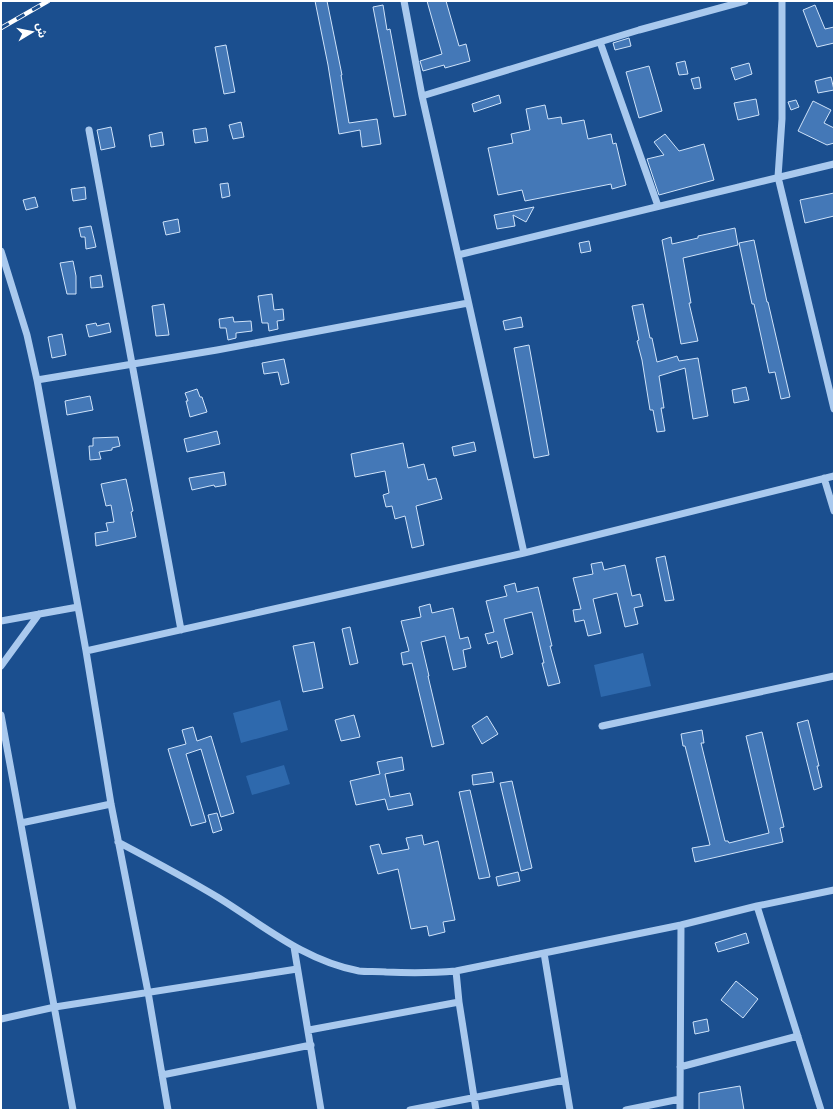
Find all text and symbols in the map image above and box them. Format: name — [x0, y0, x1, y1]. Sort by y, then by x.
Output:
north arrow — [12, 12, 52, 52]
text: ش — [34, 22, 50, 39]

